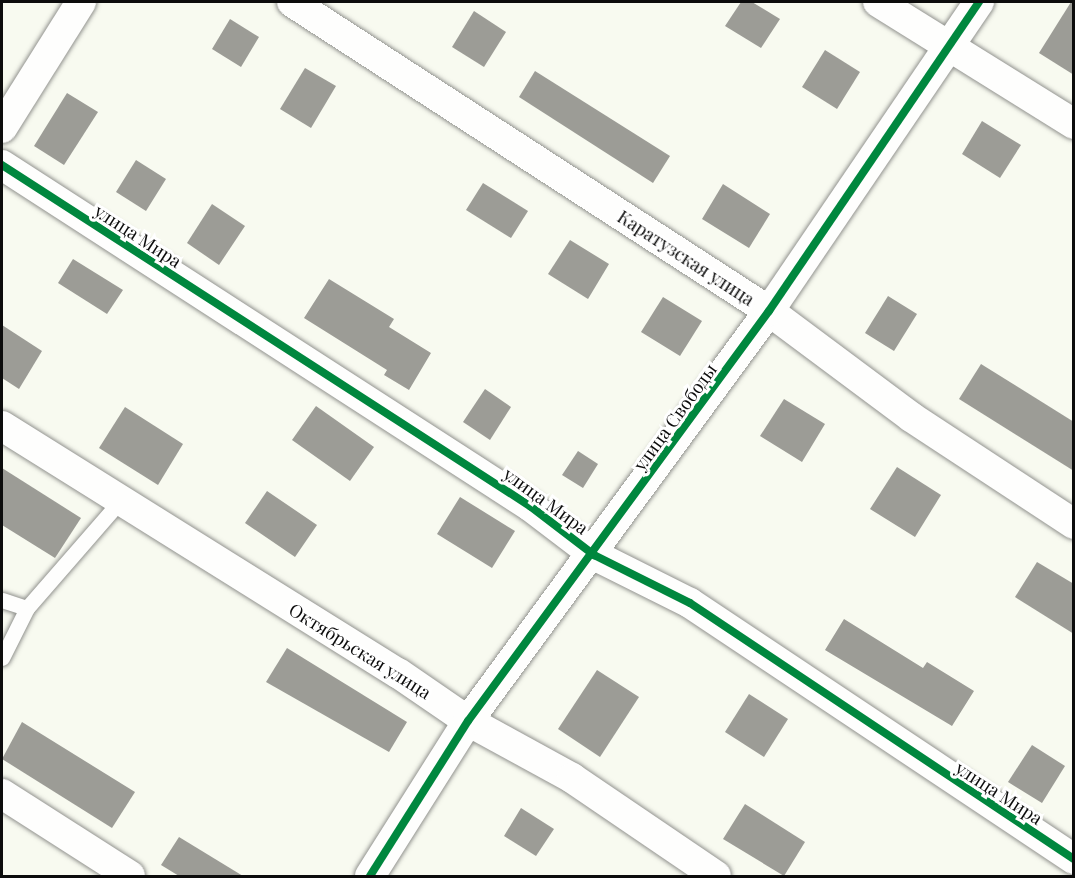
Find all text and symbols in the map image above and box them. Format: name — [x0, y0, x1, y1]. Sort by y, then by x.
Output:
street label: улица Мира — [90, 200, 186, 272]
street label: Каратузская улица — [614, 206, 758, 310]
street label: улица Свободы — [629, 359, 721, 475]
street label: улица Мира — [499, 463, 593, 539]
street label: Октябрьская улица — [285, 599, 435, 703]
street label: улица Мира — [951, 757, 1047, 829]

